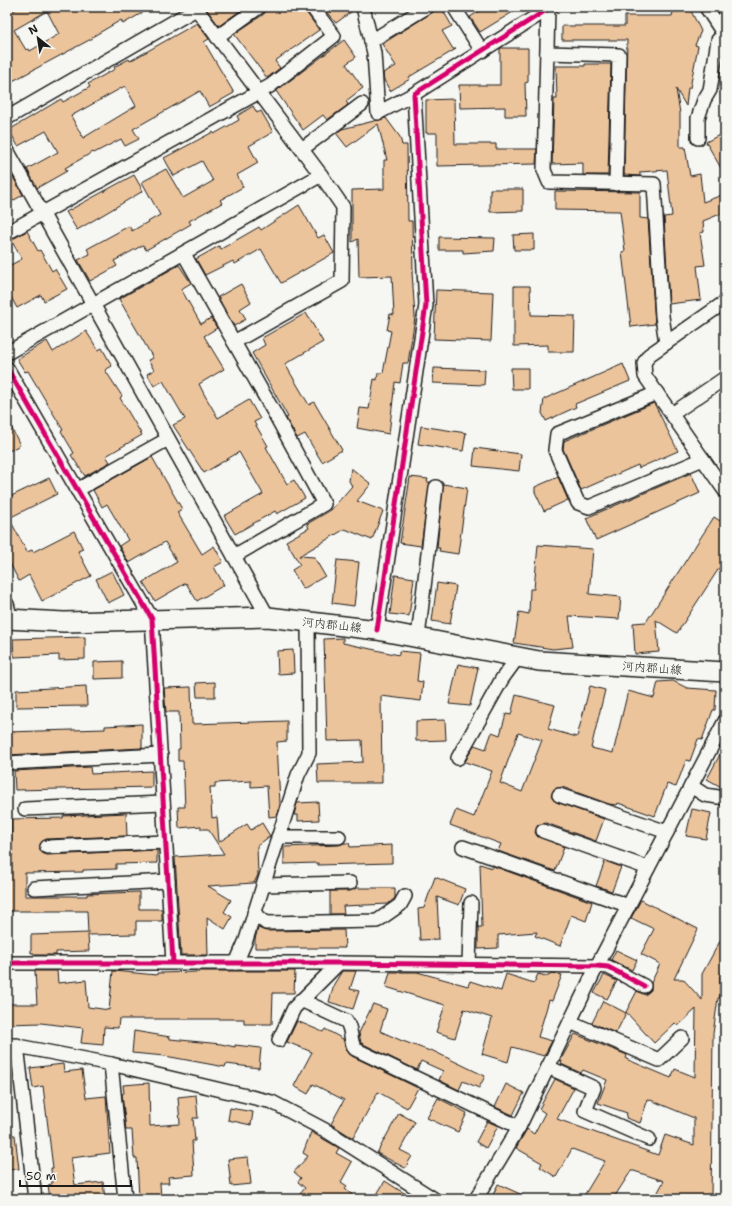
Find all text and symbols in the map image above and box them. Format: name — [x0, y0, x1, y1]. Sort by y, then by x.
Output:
north arrow — [18, 18, 58, 58]
text: N — [26, 21, 41, 38]
street label: 河内郡山線 — [301, 614, 363, 636]
street label: 河内郡山線 — [622, 658, 682, 678]
scale bar — [20, 1162, 131, 1188]
text: 50 m — [26, 1168, 56, 1184]

